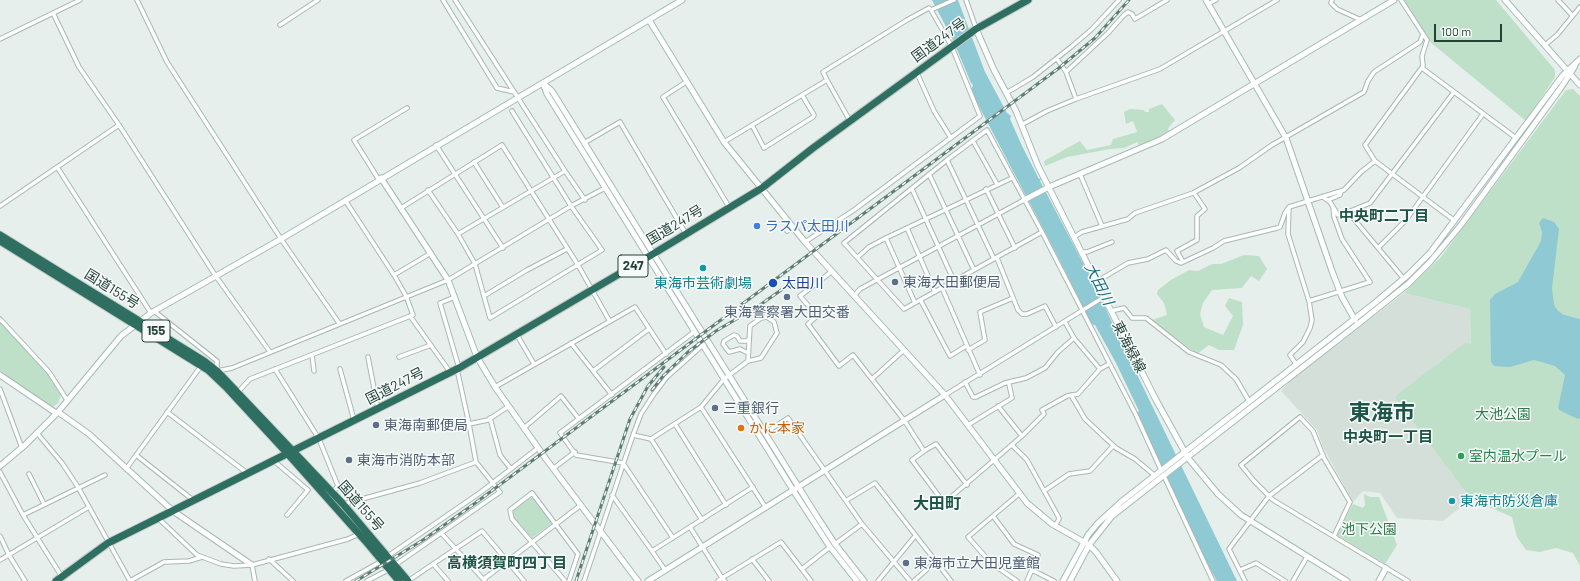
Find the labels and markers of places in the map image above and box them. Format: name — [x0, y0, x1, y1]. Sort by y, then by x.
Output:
place label: ラスパ太田川 — [765, 218, 849, 234]
marker: ラスパ太田川 — [752, 221, 762, 231]
marker: 東海市芸術劇場 — [698, 263, 708, 273]
place label: 東海大田郵便局 — [903, 274, 1001, 290]
place label: 東海市芸術劇場 — [654, 275, 752, 291]
place label: 太田川 — [782, 275, 824, 291]
marker: 太田川 — [767, 277, 779, 289]
marker: 東海大田郵便局 — [890, 277, 900, 287]
marker: 東海警察署大田交番 — [782, 292, 792, 302]
place label: 東海警察署大田交番 — [724, 304, 850, 320]
place label: 三重銀行 — [723, 400, 779, 416]
marker: 三重銀行 — [710, 403, 720, 413]
place label: 東海南郵便局 — [384, 417, 468, 433]
marker: 東海南郵便局 — [371, 420, 381, 430]
place label: かに本家 — [749, 420, 805, 436]
marker: かに本家 — [736, 423, 746, 433]
place label: 室内温水プール — [1469, 448, 1567, 464]
marker: 室内温水プール — [1456, 451, 1466, 461]
place label: 東海市消防本部 — [357, 452, 455, 468]
marker: 東海市消防本部 — [344, 455, 354, 465]
place label: 東海市防災倉庫 — [1460, 493, 1558, 509]
marker: 東海市防災倉庫 — [1447, 496, 1457, 506]
place label: 東海市立大田児童館 — [914, 555, 1040, 571]
marker: 東海市立大田児童館 — [901, 558, 911, 568]

